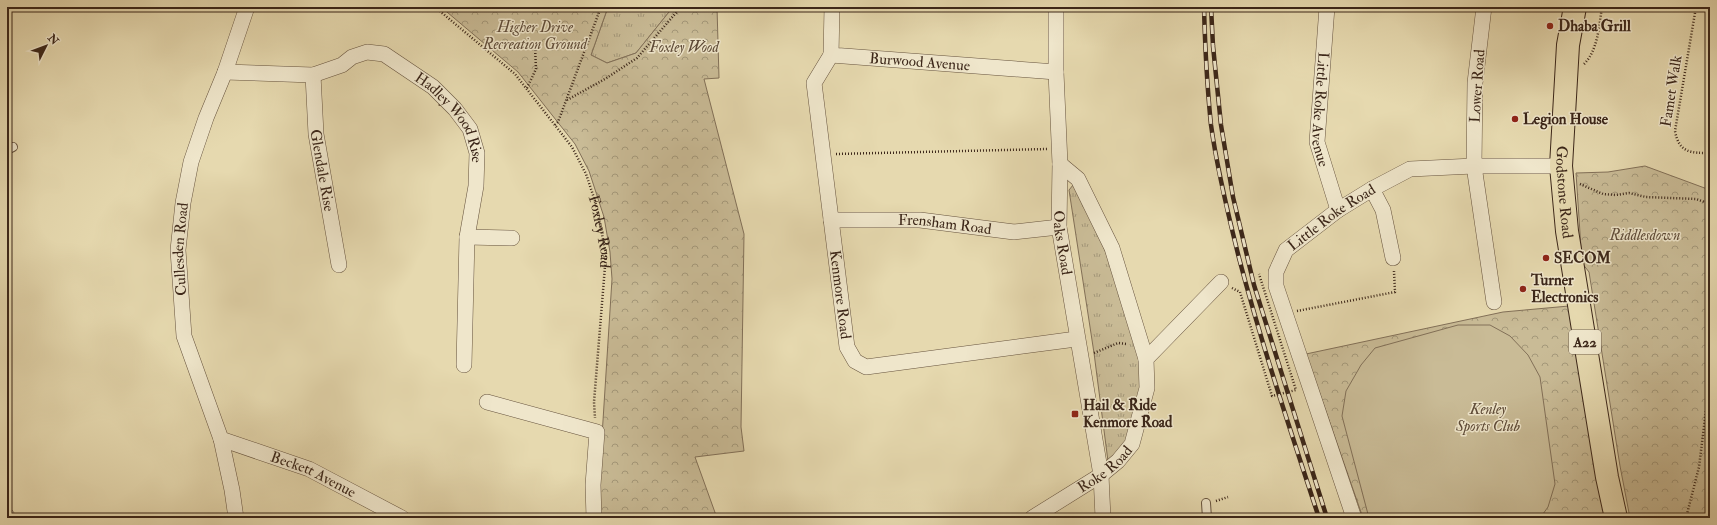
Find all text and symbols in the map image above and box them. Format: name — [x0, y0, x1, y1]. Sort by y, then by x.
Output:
place label: Dhaba Grill — [1558, 17, 1631, 36]
park label: Higher Drive Recreation Ground — [482, 18, 589, 54]
marker: Dhaba Grill — [1545, 21, 1555, 31]
north arrow — [26, 26, 66, 66]
text: N — [44, 31, 62, 49]
park label: Foxley Wood — [648, 38, 720, 57]
street label: Lower Road — [1465, 48, 1490, 123]
street label: Burwood Avenue — [869, 49, 971, 75]
street label: Little Roke Avenue — [1307, 51, 1333, 169]
street label: Famet Walk — [1656, 54, 1687, 128]
street label: Hadley Wood Rise — [411, 68, 486, 163]
place label: Legion House — [1523, 110, 1609, 130]
marker: Legion House — [1510, 114, 1520, 124]
street label: Glendale Rise — [305, 128, 338, 213]
street label: Godstone Road — [1551, 145, 1577, 241]
street label: Little Roke Road — [1284, 180, 1380, 255]
street label: Foxley Road — [584, 193, 615, 269]
street label: Cullesden Road — [169, 201, 193, 296]
street label: Oaks Road — [1049, 210, 1076, 277]
street label: Frensham Road — [898, 211, 993, 239]
park label: Riddlesdown — [1609, 226, 1680, 245]
street label: Kenmore Road — [825, 249, 855, 341]
place label: SECOM — [1554, 249, 1611, 268]
marker: SECOM — [1541, 253, 1551, 263]
place label: Turner Electronics — [1530, 271, 1598, 307]
marker: Turner Electronics — [1518, 284, 1528, 294]
road number: A22 — [1569, 330, 1601, 354]
place label: Hail & Ride Kenmore Road — [1083, 396, 1173, 432]
park label: Kenley Sports Club — [1455, 400, 1521, 436]
marker: Hail & Ride Kenmore Road — [1070, 409, 1080, 419]
street label: Roke Road — [1074, 441, 1137, 497]
street label: Beckett Avenue — [268, 448, 359, 502]

